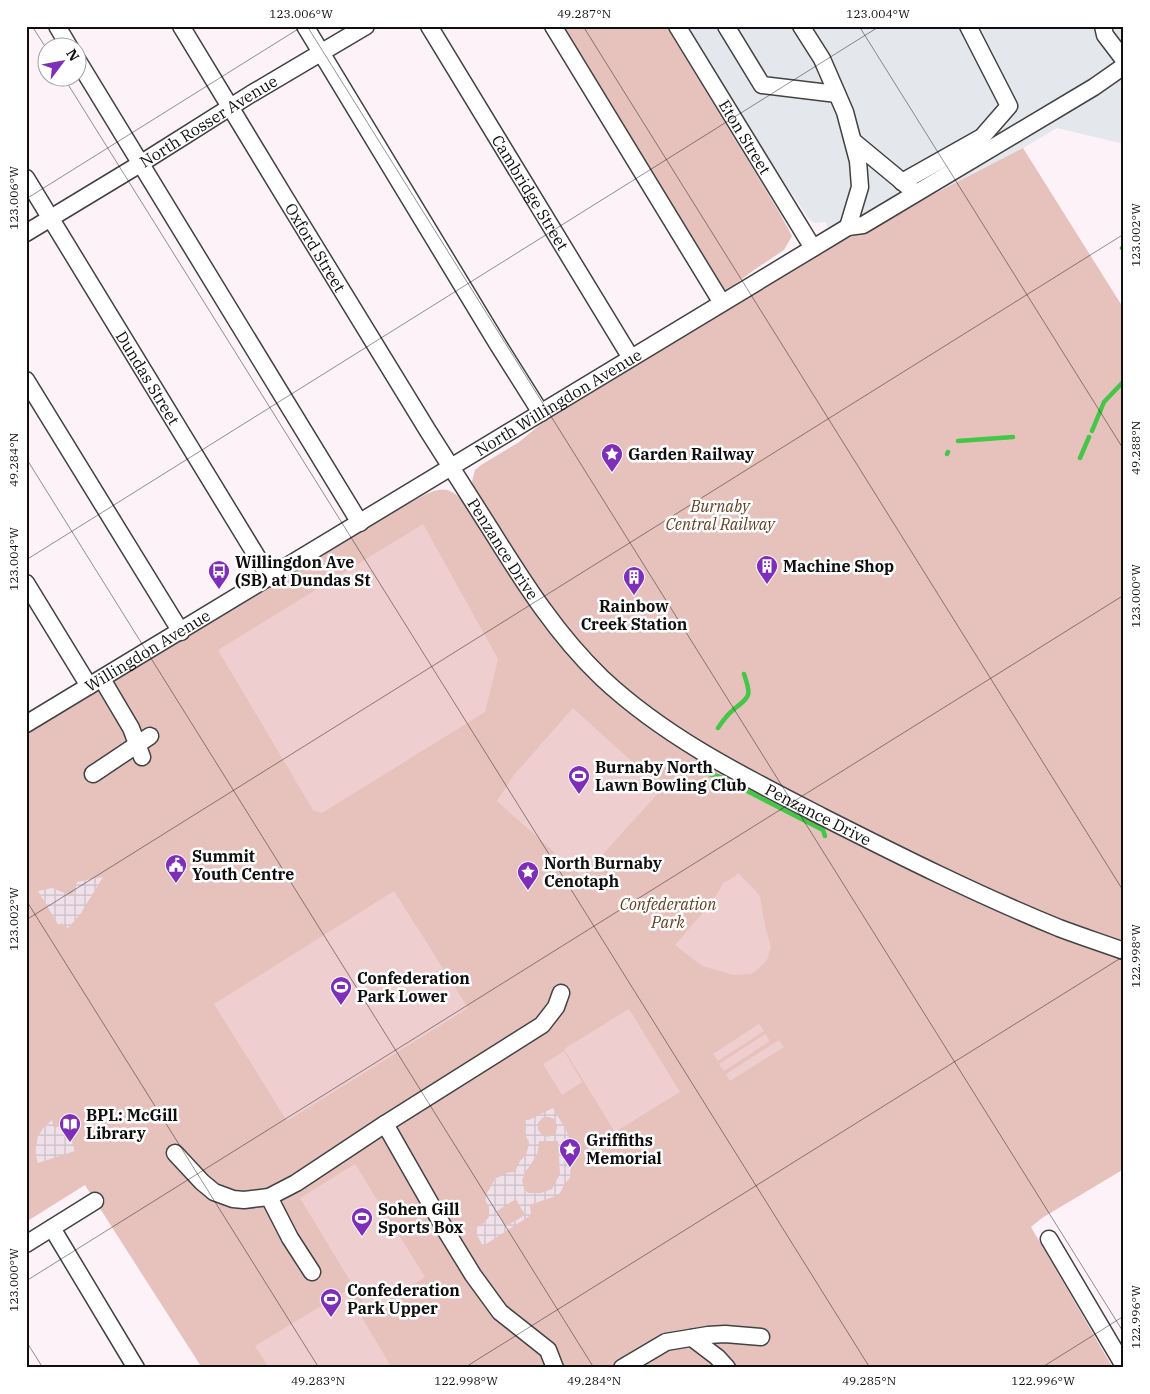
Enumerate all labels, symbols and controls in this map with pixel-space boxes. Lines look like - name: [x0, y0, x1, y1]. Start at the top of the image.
- text: 123.006°W: [269, 6, 333, 21]
- text: 49.287°N: [557, 6, 611, 21]
- text: 123.004°W: [846, 6, 910, 21]
- north arrow: [38, 38, 88, 88]
- text: N: [62, 46, 84, 65]
- street label: North Rosser Avenue: [136, 71, 281, 172]
- street label: Eton Street: [714, 96, 776, 178]
- street label: Cambridge Street: [488, 131, 573, 254]
- text: 123.006°W: [6, 166, 21, 230]
- street label: Oxford Street: [281, 199, 350, 296]
- text: 123.002°W: [1128, 203, 1143, 267]
- street label: Dundas Street: [112, 327, 184, 429]
- street label: North Willingdon Avenue: [471, 344, 645, 460]
- text: 49.288°N: [1128, 421, 1143, 475]
- text: 49.284°N: [6, 433, 21, 487]
- place icon: Garden Railway: [600, 442, 624, 473]
- place label: Garden Railway: [628, 444, 755, 464]
- street label: Penzance Drive: [463, 494, 543, 603]
- park label: Burnaby Central Railway: [666, 496, 776, 534]
- text: 123.004°W: [6, 527, 21, 591]
- place label: Willingdon Ave (SB) at Dundas St: [235, 552, 370, 590]
- building icon: Machine Shop: [755, 554, 779, 585]
- place label: Machine Shop: [783, 556, 894, 576]
- bus stop icon: Willingdon Ave (SB) at Dundas St: [207, 559, 231, 590]
- text: 123.000°W: [1128, 564, 1143, 628]
- building icon: Rainbow Creek Station: [622, 565, 646, 596]
- place label: Rainbow Creek Station: [581, 596, 688, 634]
- street label: Willingdon Avenue: [81, 605, 214, 696]
- place label: Burnaby North Lawn Bowling Club: [595, 757, 747, 795]
- sports icon: Burnaby North Lawn Bowling Club: [567, 764, 591, 795]
- street label: Penzance Drive: [762, 779, 875, 850]
- place label: Summit Youth Centre: [192, 846, 294, 884]
- public building icon: Summit Youth Centre: [164, 853, 188, 884]
- place label: North Burnaby Cenotaph: [544, 853, 663, 891]
- place icon: North Burnaby Cenotaph: [516, 860, 540, 891]
- text: 123.002°W: [6, 887, 21, 951]
- park label: Confederation Park: [620, 894, 716, 932]
- text: 122.998°W: [1128, 924, 1143, 988]
- place label: Confederation Park Lower: [357, 968, 470, 1006]
- sports icon: Confederation Park Lower: [329, 975, 353, 1006]
- place label: BPL: McGill Library: [86, 1105, 178, 1143]
- library icon: BPL: McGill Library: [58, 1112, 82, 1143]
- place label: Griffiths Memorial: [586, 1130, 662, 1168]
- place icon: Griffiths Memorial: [558, 1137, 582, 1168]
- place label: Sohen Gill Sports Box: [378, 1199, 464, 1237]
- sports icon: Sohen Gill Sports Box: [350, 1206, 374, 1237]
- text: 123.000°W: [6, 1248, 21, 1312]
- place label: Confederation Park Upper: [347, 1280, 460, 1318]
- text: 122.996°W: [1128, 1285, 1143, 1349]
- sports icon: Confederation Park Upper: [319, 1287, 343, 1318]
- text: 49.283°N: [291, 1373, 345, 1388]
- text: 122.998°W: [434, 1373, 498, 1388]
- text: 49.284°N: [567, 1373, 621, 1388]
- text: 49.285°N: [842, 1373, 896, 1388]
- text: 122.996°W: [1011, 1373, 1075, 1388]

